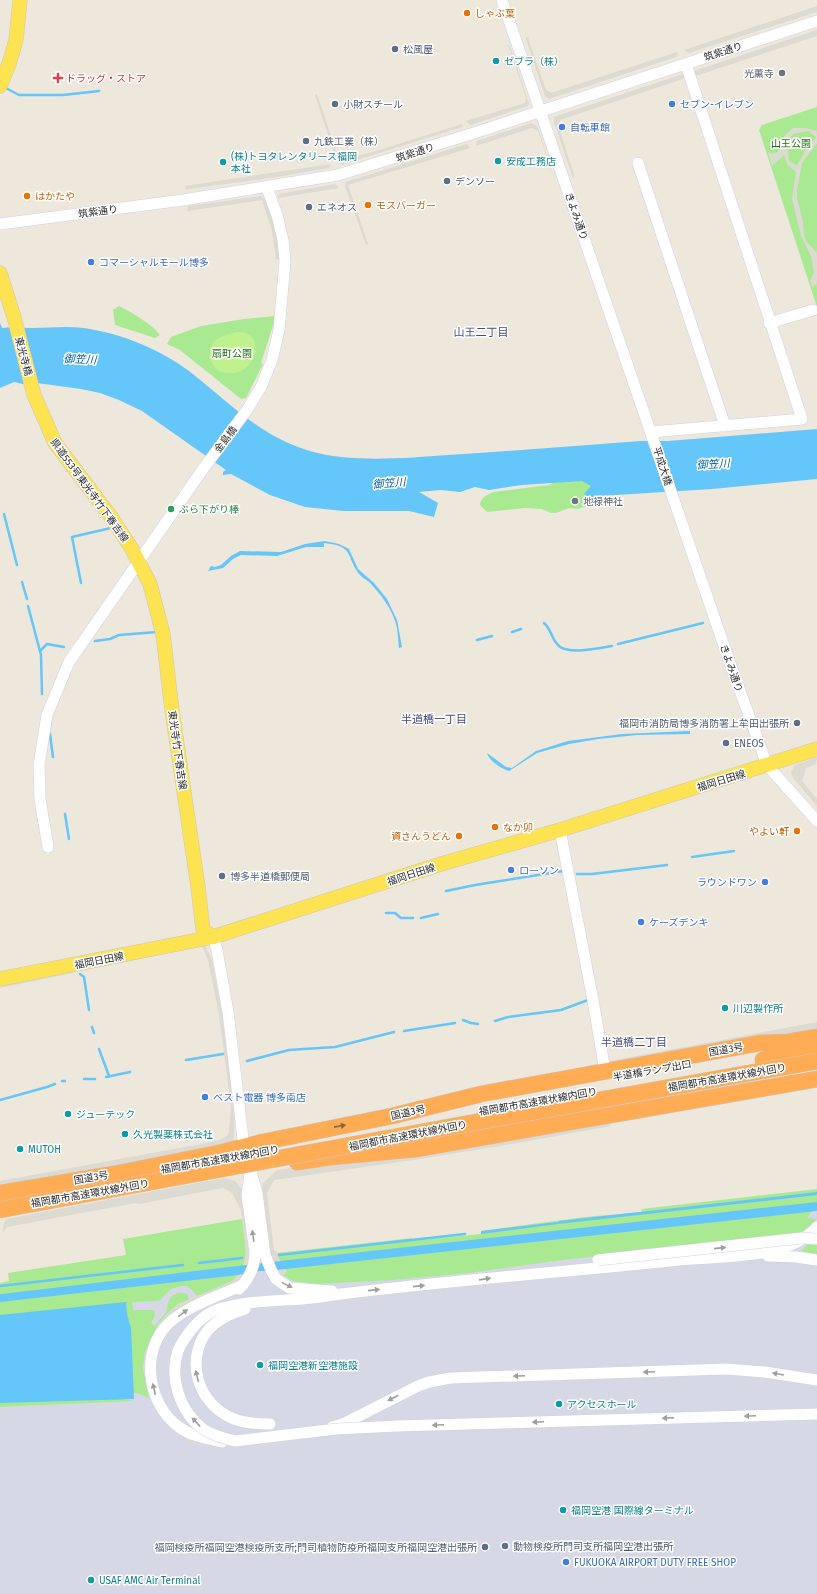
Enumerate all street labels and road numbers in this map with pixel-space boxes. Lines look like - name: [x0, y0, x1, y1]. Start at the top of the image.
- street label: 筑紫通り: [702, 40, 744, 64]
- street label: 筑紫通り: [394, 141, 436, 165]
- street label: きよみ通り: [562, 191, 590, 242]
- street label: 筑紫通り: [77, 203, 119, 221]
- street label: 東光寺橋: [12, 335, 34, 377]
- street label: 金島橋: [212, 424, 240, 455]
- street label: 県道553号東光寺竹下春吉線: [48, 437, 131, 545]
- street label: 平成大橋: [650, 445, 674, 487]
- street label: きよみ通り: [717, 643, 745, 694]
- street label: 東光寺竹下春吉線: [166, 710, 189, 791]
- street label: 福岡日田線: [696, 768, 747, 794]
- street label: 福岡日田線: [386, 862, 437, 888]
- street label: 福岡日田線: [74, 950, 125, 972]
- street label: 国道3号: [708, 1041, 744, 1059]
- street label: 半道橋ランプ出口: [612, 1058, 692, 1084]
- street label: 福岡都市高速環状線外回り: [667, 1062, 787, 1094]
- street label: 福岡都市高速環状線内回り: [478, 1086, 598, 1118]
- street label: 国道3号: [390, 1103, 427, 1123]
- street label: 福岡都市高速環状線外回り: [348, 1119, 468, 1153]
- street label: 福岡都市高速環状線内回り: [160, 1144, 280, 1176]
- street label: 国道3号: [73, 1169, 109, 1187]
- street label: 福岡都市高速環状線外回り: [30, 1178, 150, 1210]

